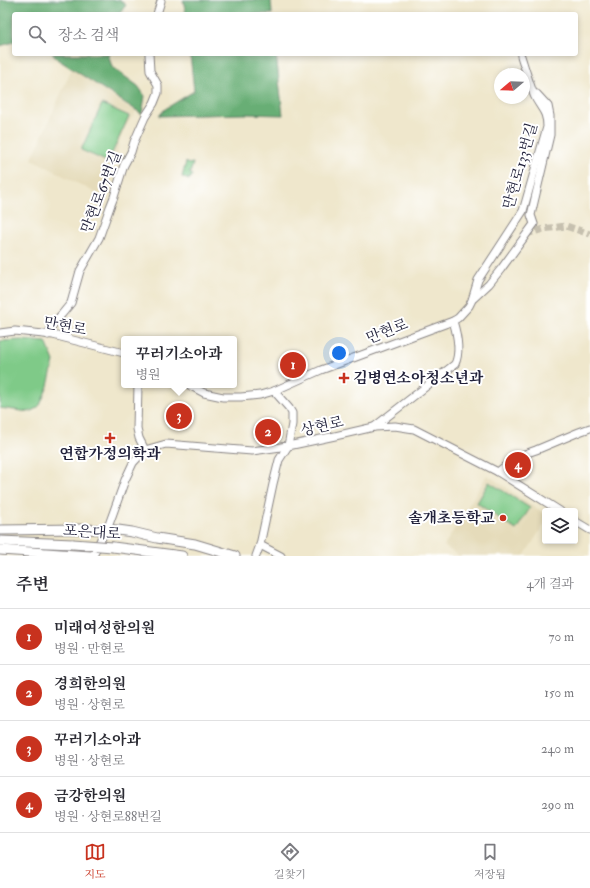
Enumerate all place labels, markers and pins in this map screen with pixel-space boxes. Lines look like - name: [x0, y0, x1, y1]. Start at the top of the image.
- pin: 1: [280, 350, 306, 380]
- place label: 김병연소아청소년과: [353, 369, 484, 388]
- marker: 김병연소아청소년과: [338, 372, 350, 384]
- pin: 3: [166, 401, 192, 431]
- pin: 2: [255, 417, 281, 447]
- marker: 연합가정의학과: [104, 432, 116, 444]
- place label: 연합가정의학과: [59, 445, 161, 464]
- pin: 4: [505, 450, 531, 480]
- place label: 솔개초등학교: [408, 509, 495, 528]
- marker: 솔개초등학교: [498, 513, 508, 523]

